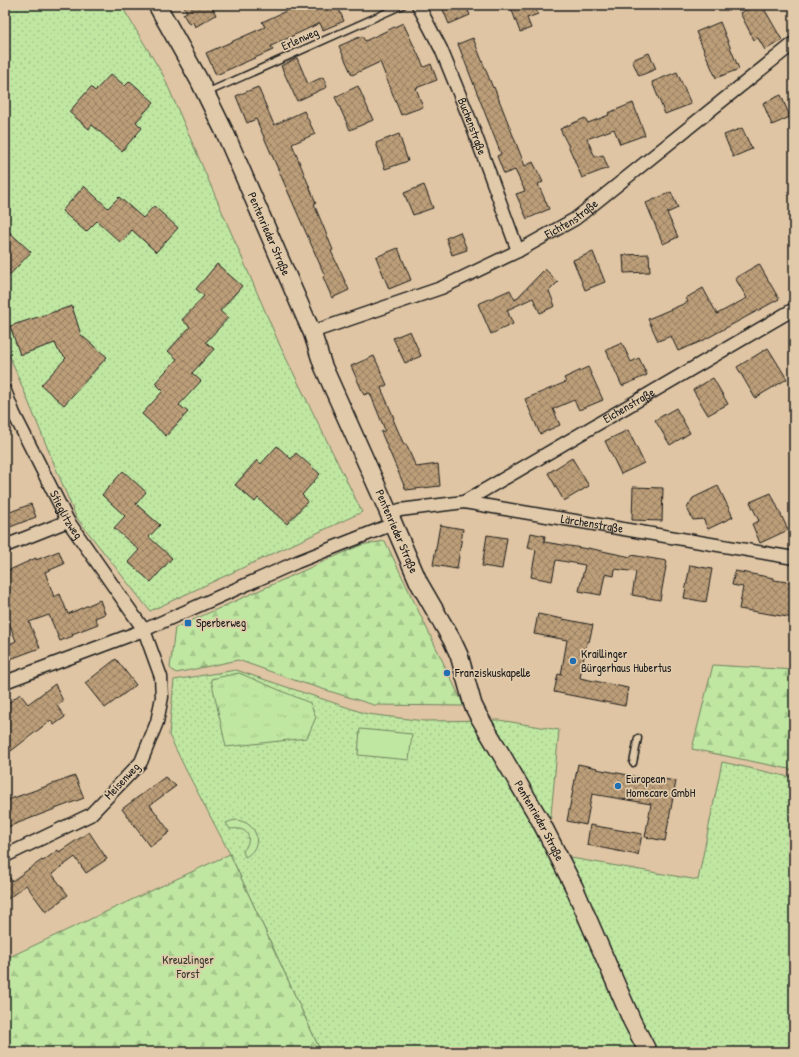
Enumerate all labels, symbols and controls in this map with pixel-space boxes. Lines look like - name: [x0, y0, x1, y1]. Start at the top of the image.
- street label: Erlenweg: [279, 23, 321, 54]
- street label: Buchenstraße: [454, 95, 491, 157]
- street label: Pentenrieder Straße: [244, 189, 295, 278]
- street label: Fichtenstraße: [541, 195, 601, 243]
- street label: Eichenstraße: [600, 383, 658, 427]
- street label: Stieglitzweg: [46, 487, 87, 542]
- street label: Pentenrieder Straße: [371, 487, 423, 576]
- street label: Lärchenstraße: [560, 510, 625, 537]
- place label: Sperberweg: [196, 614, 246, 631]
- marker: Sperberweg: [183, 618, 193, 628]
- place label: Kraillinger Bürgerhaus Hubertus: [581, 645, 672, 676]
- marker: Kraillinger Bürgerhaus Hubertus: [568, 656, 578, 666]
- place label: Franziskuskapelle: [454, 664, 531, 681]
- marker: Franziskuskapelle: [442, 668, 452, 678]
- street label: Meisenweg: [100, 758, 143, 803]
- place label: European Homecare GmbH: [626, 770, 696, 801]
- street label: Pentenrieder Straße: [511, 777, 569, 864]
- marker: European Homecare GmbH: [613, 781, 623, 791]
- park label: Kreuzlinger Forst: [162, 951, 214, 982]

